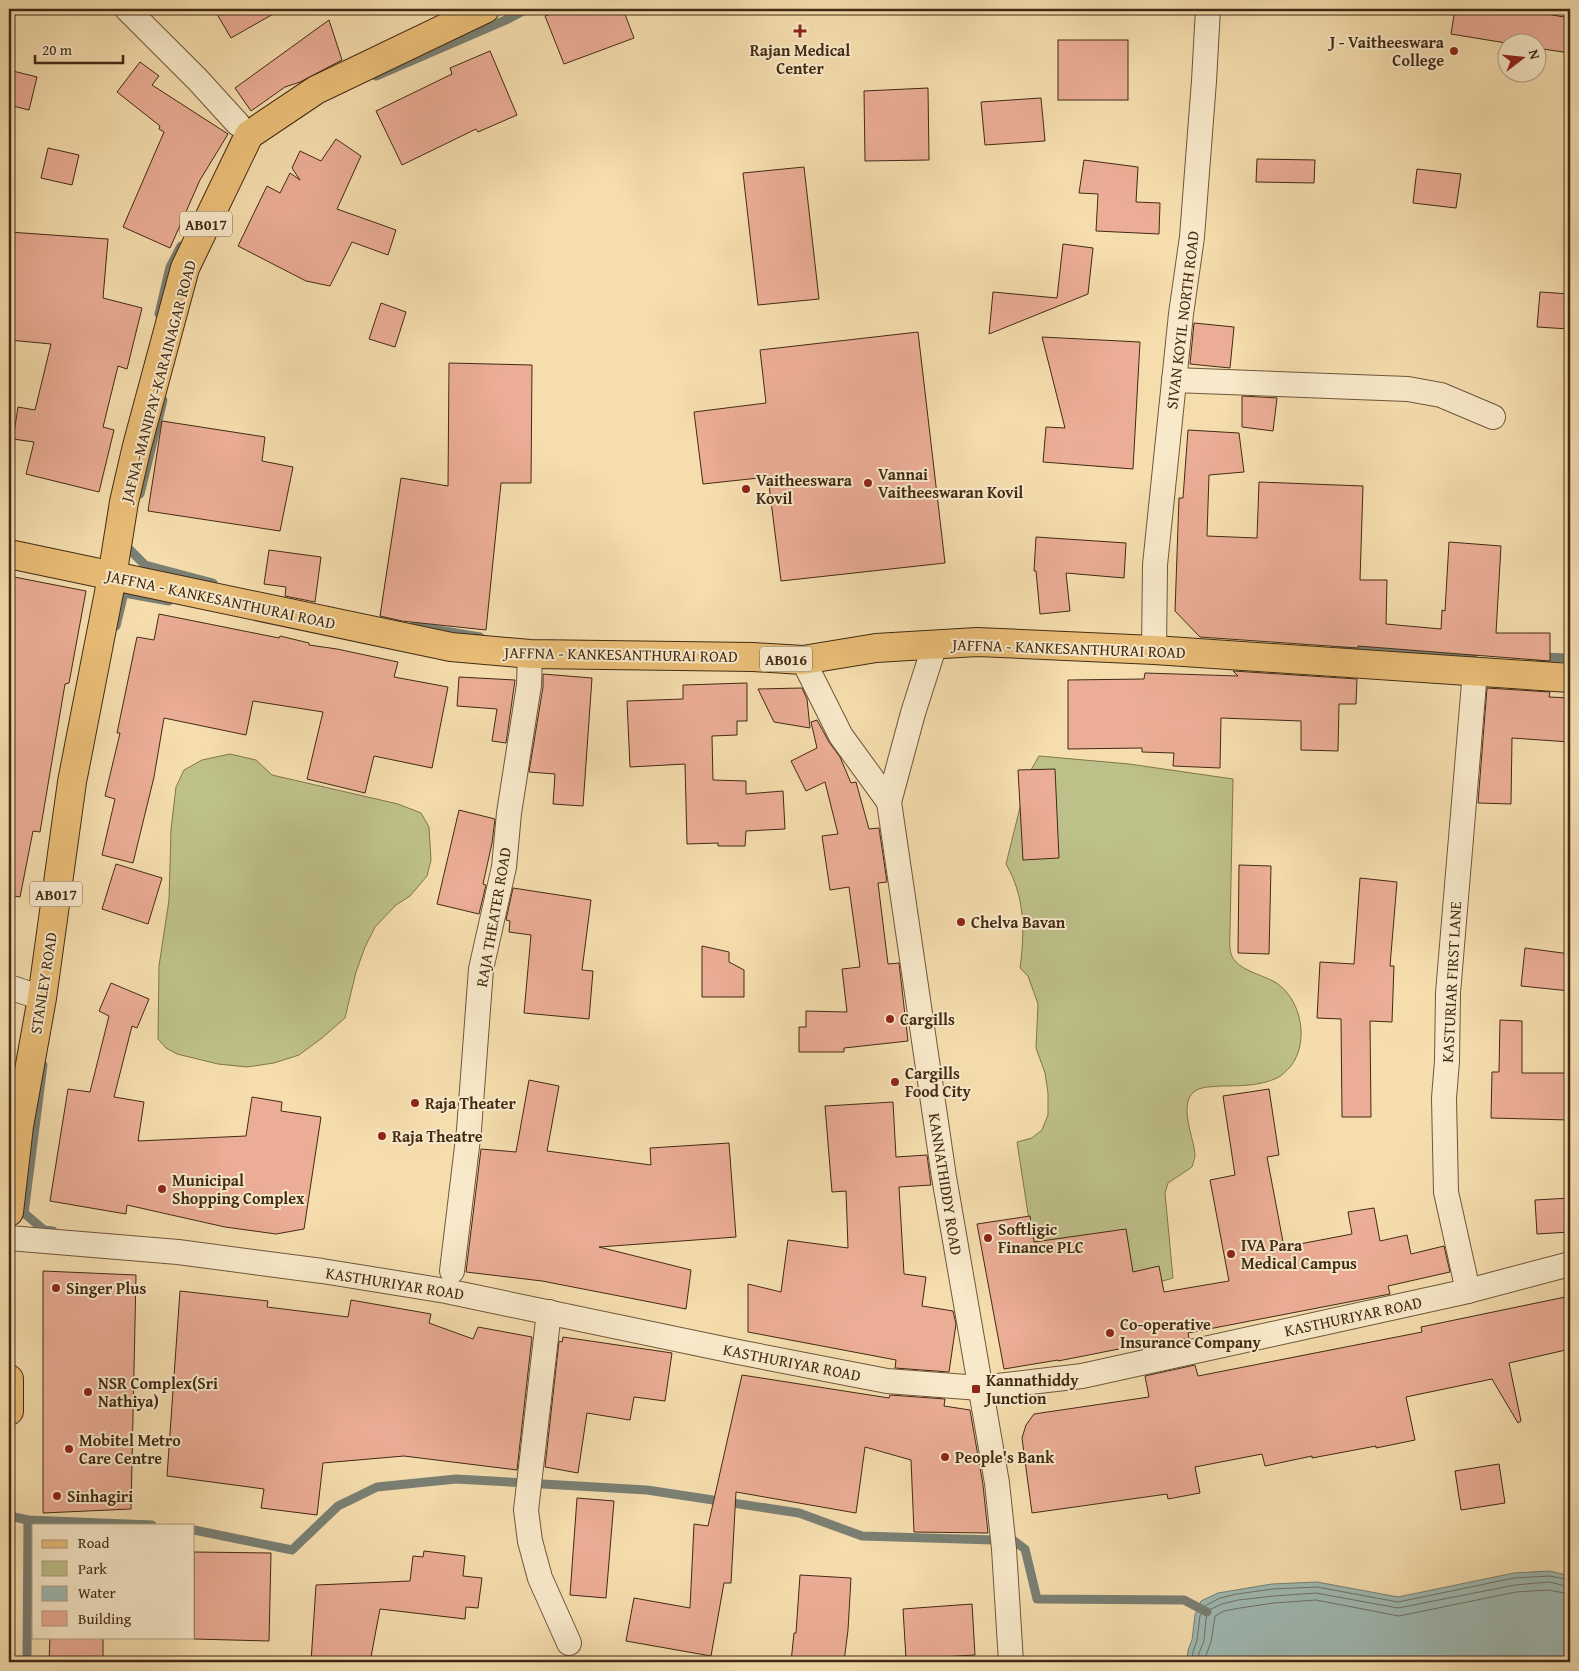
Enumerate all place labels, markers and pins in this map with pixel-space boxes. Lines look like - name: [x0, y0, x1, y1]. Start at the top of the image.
- marker: Rajan Medical Center: [793, 24, 807, 38]
- place label: J - Vaitheeswara College: [1327, 30, 1445, 72]
- place label: Rajan Medical Center: [750, 38, 850, 80]
- marker: J - Vaitheeswara College: [1448, 45, 1460, 57]
- place label: Vannai Vaitheeswaran Kovil: [878, 462, 1023, 504]
- place label: Vaitheeswara Kovil: [756, 468, 853, 510]
- marker: Vannai Vaitheeswaran Kovil: [862, 477, 874, 489]
- marker: Vaitheeswara Kovil: [740, 483, 752, 495]
- place label: Chelva Bavan: [971, 910, 1066, 934]
- marker: Chelva Bavan: [955, 916, 967, 928]
- place label: Cargills: [900, 1007, 955, 1031]
- marker: Cargills: [884, 1013, 896, 1025]
- place label: Cargills Food City: [905, 1061, 971, 1103]
- marker: Cargills Food City: [889, 1076, 901, 1088]
- place label: Raja Theater: [425, 1091, 516, 1115]
- marker: Raja Theater: [409, 1097, 421, 1109]
- place label: Raja Theatre: [392, 1124, 483, 1148]
- marker: Raja Theatre: [376, 1130, 388, 1142]
- place label: Municipal Shopping Complex: [172, 1168, 305, 1210]
- marker: Municipal Shopping Complex: [156, 1183, 168, 1195]
- place label: Softligic Finance PLC: [998, 1217, 1084, 1259]
- marker: Softligic Finance PLC: [982, 1232, 994, 1244]
- place label: IVA Para Medical Campus: [1241, 1233, 1357, 1275]
- marker: IVA Para Medical Campus: [1225, 1248, 1237, 1260]
- place label: Singer Plus: [66, 1276, 146, 1300]
- marker: Singer Plus: [50, 1282, 62, 1294]
- place label: Co-operative Insurance Company: [1120, 1312, 1262, 1354]
- marker: Co-operative Insurance Company: [1104, 1327, 1116, 1339]
- place label: Kannathiddy Junction: [983, 1368, 1079, 1410]
- place label: NSR Complex(Sri Nathiya): [98, 1371, 218, 1413]
- marker: Kannathiddy Junction: [970, 1383, 982, 1395]
- marker: NSR Complex(Sri Nathiya): [82, 1386, 94, 1398]
- place label: Mobitel Metro Care Centre: [79, 1428, 181, 1470]
- marker: Mobitel Metro Care Centre: [63, 1443, 75, 1455]
- place label: People's Bank: [955, 1445, 1055, 1469]
- marker: People's Bank: [939, 1451, 951, 1463]
- place label: Sinhagiri: [67, 1484, 133, 1508]
- marker: Sinhagiri: [51, 1490, 63, 1502]

